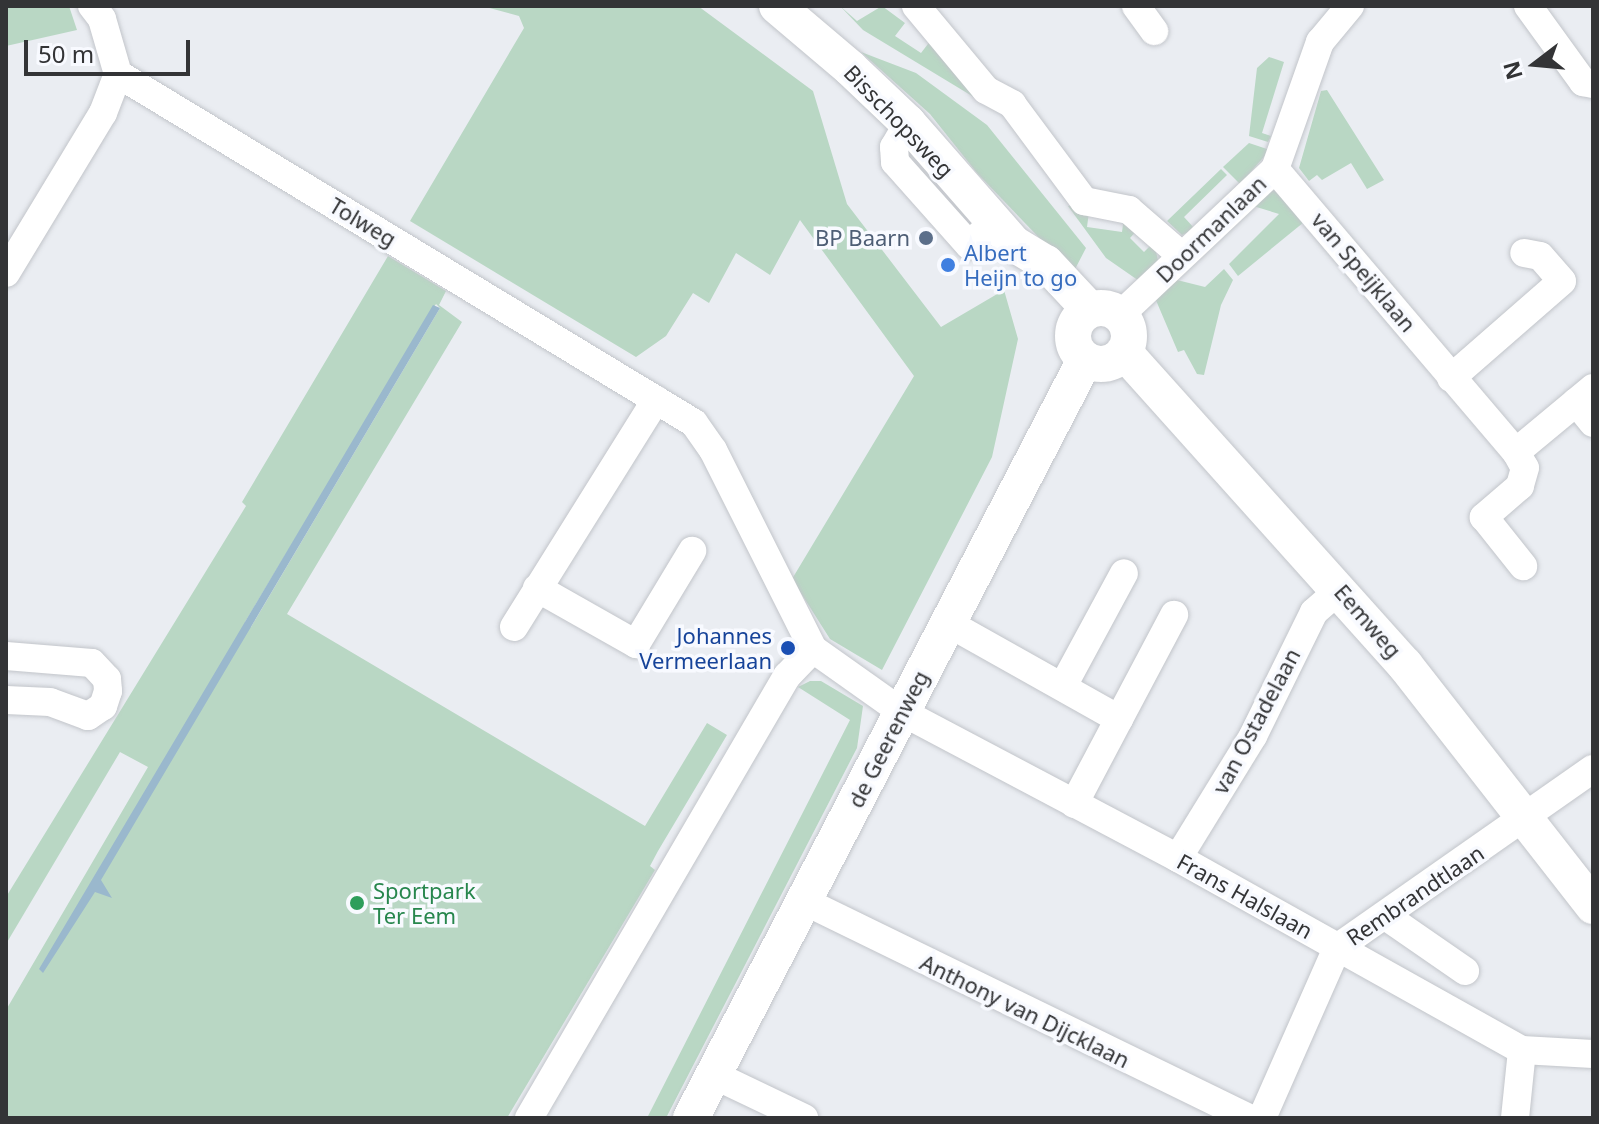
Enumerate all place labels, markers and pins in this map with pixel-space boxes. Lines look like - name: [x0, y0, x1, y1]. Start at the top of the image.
- place label: BP Baarn: [815, 225, 910, 251]
- marker: BP Baarn: [917, 229, 935, 247]
- place label: Albert Heijn to go: [964, 239, 1077, 290]
- marker: Albert Heijn to go: [939, 256, 957, 274]
- place label: Johannes Vermeerlaan: [639, 622, 772, 674]
- marker: Johannes Vermeerlaan: [779, 639, 797, 657]
- place label: Sportpark Ter Eem: [373, 877, 476, 928]
- marker: Sportpark Ter Eem: [348, 894, 366, 912]

